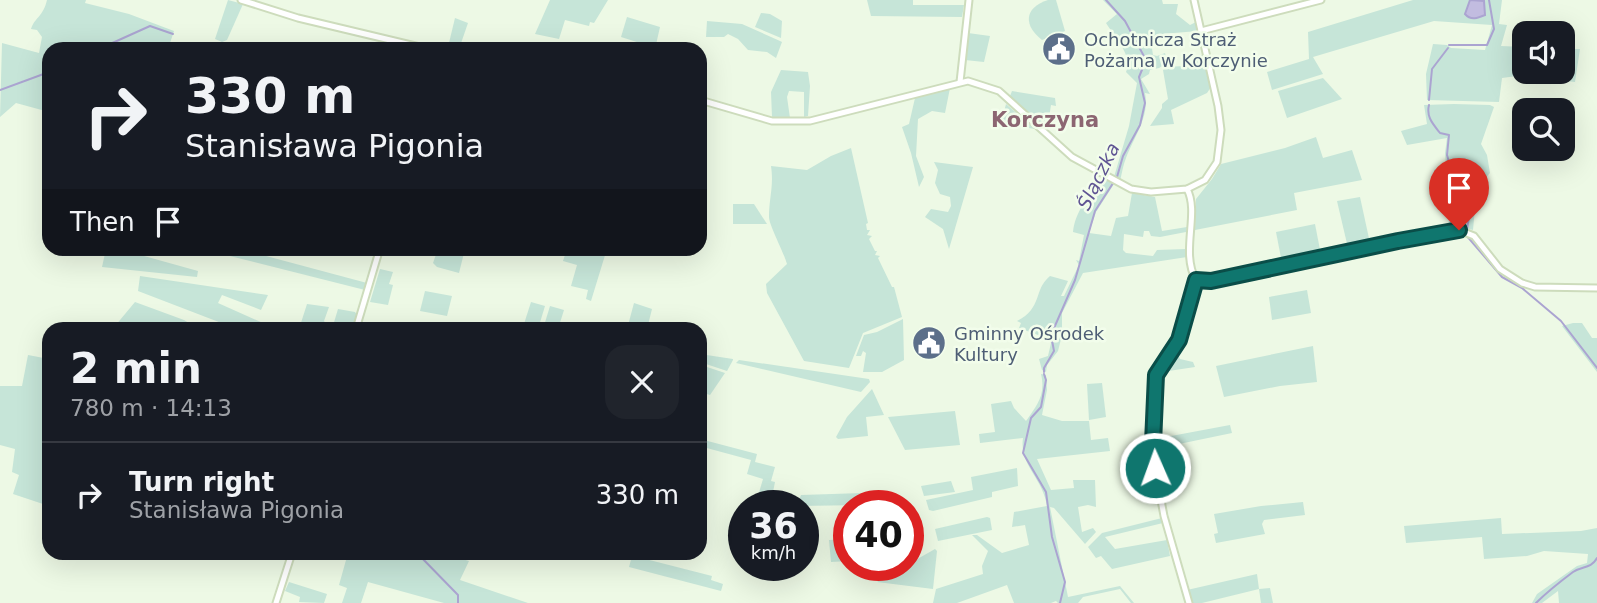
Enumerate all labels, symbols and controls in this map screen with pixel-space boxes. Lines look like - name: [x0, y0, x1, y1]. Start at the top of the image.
- map controls: [1512, 21, 1575, 161]
- button: sound: [1512, 21, 1575, 84]
- place label: Ochotnicza Straż Pożarna w Korczynie: [1084, 29, 1268, 71]
- public building icon: Ochotnicza Straż Pożarna w Korczynie: [1040, 30, 1078, 68]
- text: 330 m: [185, 68, 355, 125]
- icon: right: [70, 70, 161, 161]
- button: search: [1512, 98, 1575, 161]
- district label: Korczyna: [991, 108, 1099, 132]
- text: Stanisława Pigonia: [185, 127, 484, 165]
- water label: Ślączka: [1071, 138, 1124, 213]
- pin: [1429, 158, 1489, 230]
- icon: arrive: [1440, 169, 1478, 207]
- icon: arrive: [149, 203, 187, 241]
- text: Then: [70, 207, 135, 237]
- place label: Gminny Ośrodek Kultury: [954, 323, 1105, 365]
- public building icon: Gminny Ośrodek Kultury: [910, 324, 948, 362]
- text: 2 min: [70, 344, 202, 393]
- button: close: [605, 345, 679, 419]
- text: 780 m · 14:13: [70, 395, 232, 421]
- position arrow: [1118, 431, 1192, 505]
- text: Turn right: [129, 467, 274, 497]
- icon: right: [70, 476, 108, 514]
- text: 330 m: [596, 480, 679, 510]
- speed limit sign: 40: [833, 490, 924, 581]
- text: Stanisława Pigonia: [129, 497, 344, 523]
- text: 36: [749, 506, 798, 546]
- text: km/h: [751, 542, 796, 563]

